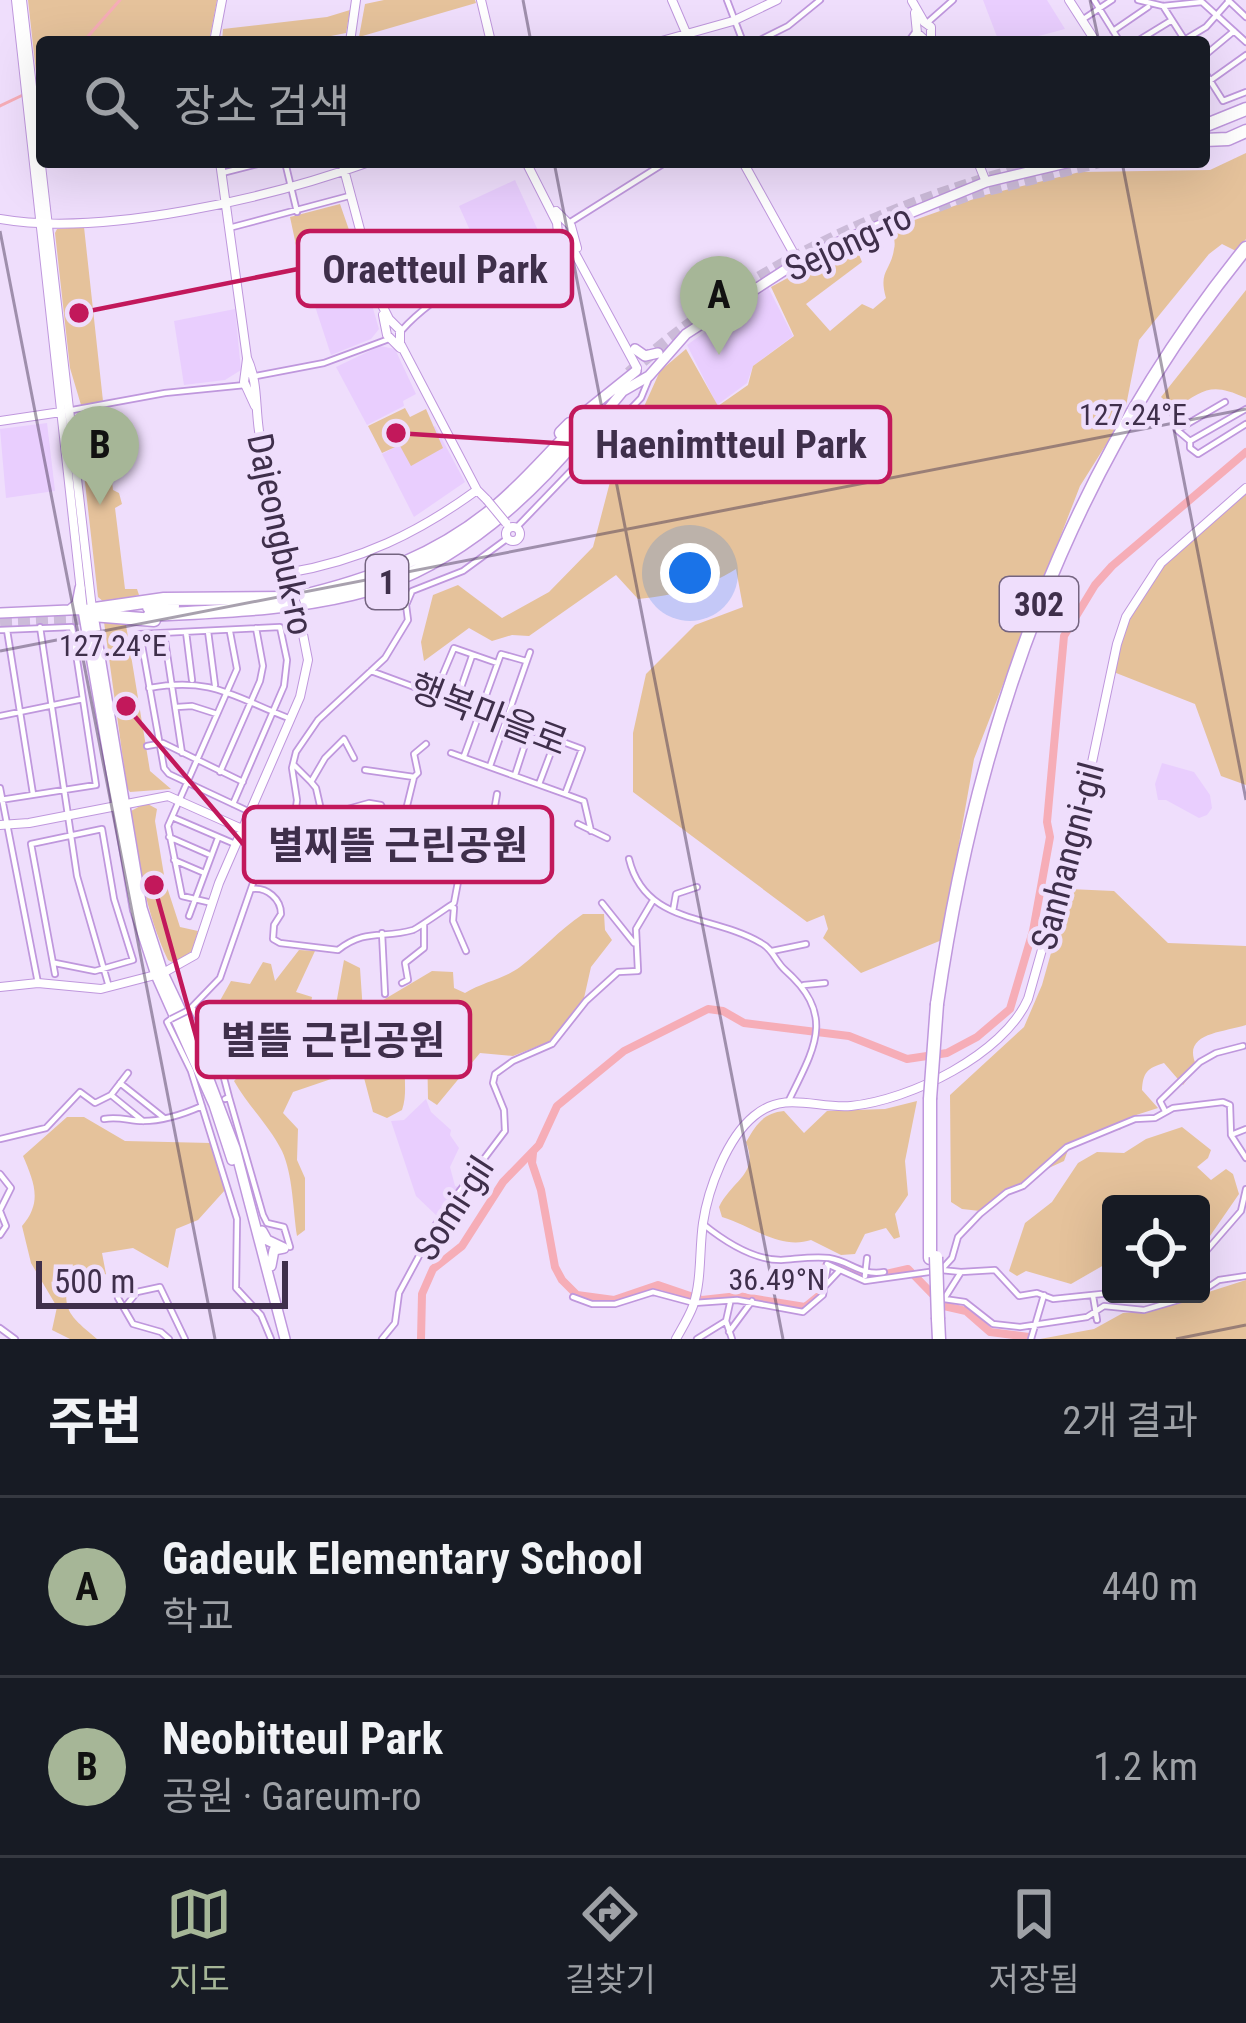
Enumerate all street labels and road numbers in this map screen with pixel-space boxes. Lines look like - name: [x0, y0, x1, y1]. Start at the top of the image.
- street label: Sejong-ro: [779, 195, 918, 290]
- street label: Dajeongbuk-ro: [238, 430, 322, 639]
- road number: 1: [366, 555, 408, 609]
- road number: 302: [1000, 577, 1078, 631]
- street label: 행복마을로: [404, 666, 573, 764]
- street label: Sanhangni-gil: [1023, 758, 1113, 954]
- street label: Somi-gil: [405, 1149, 503, 1268]

